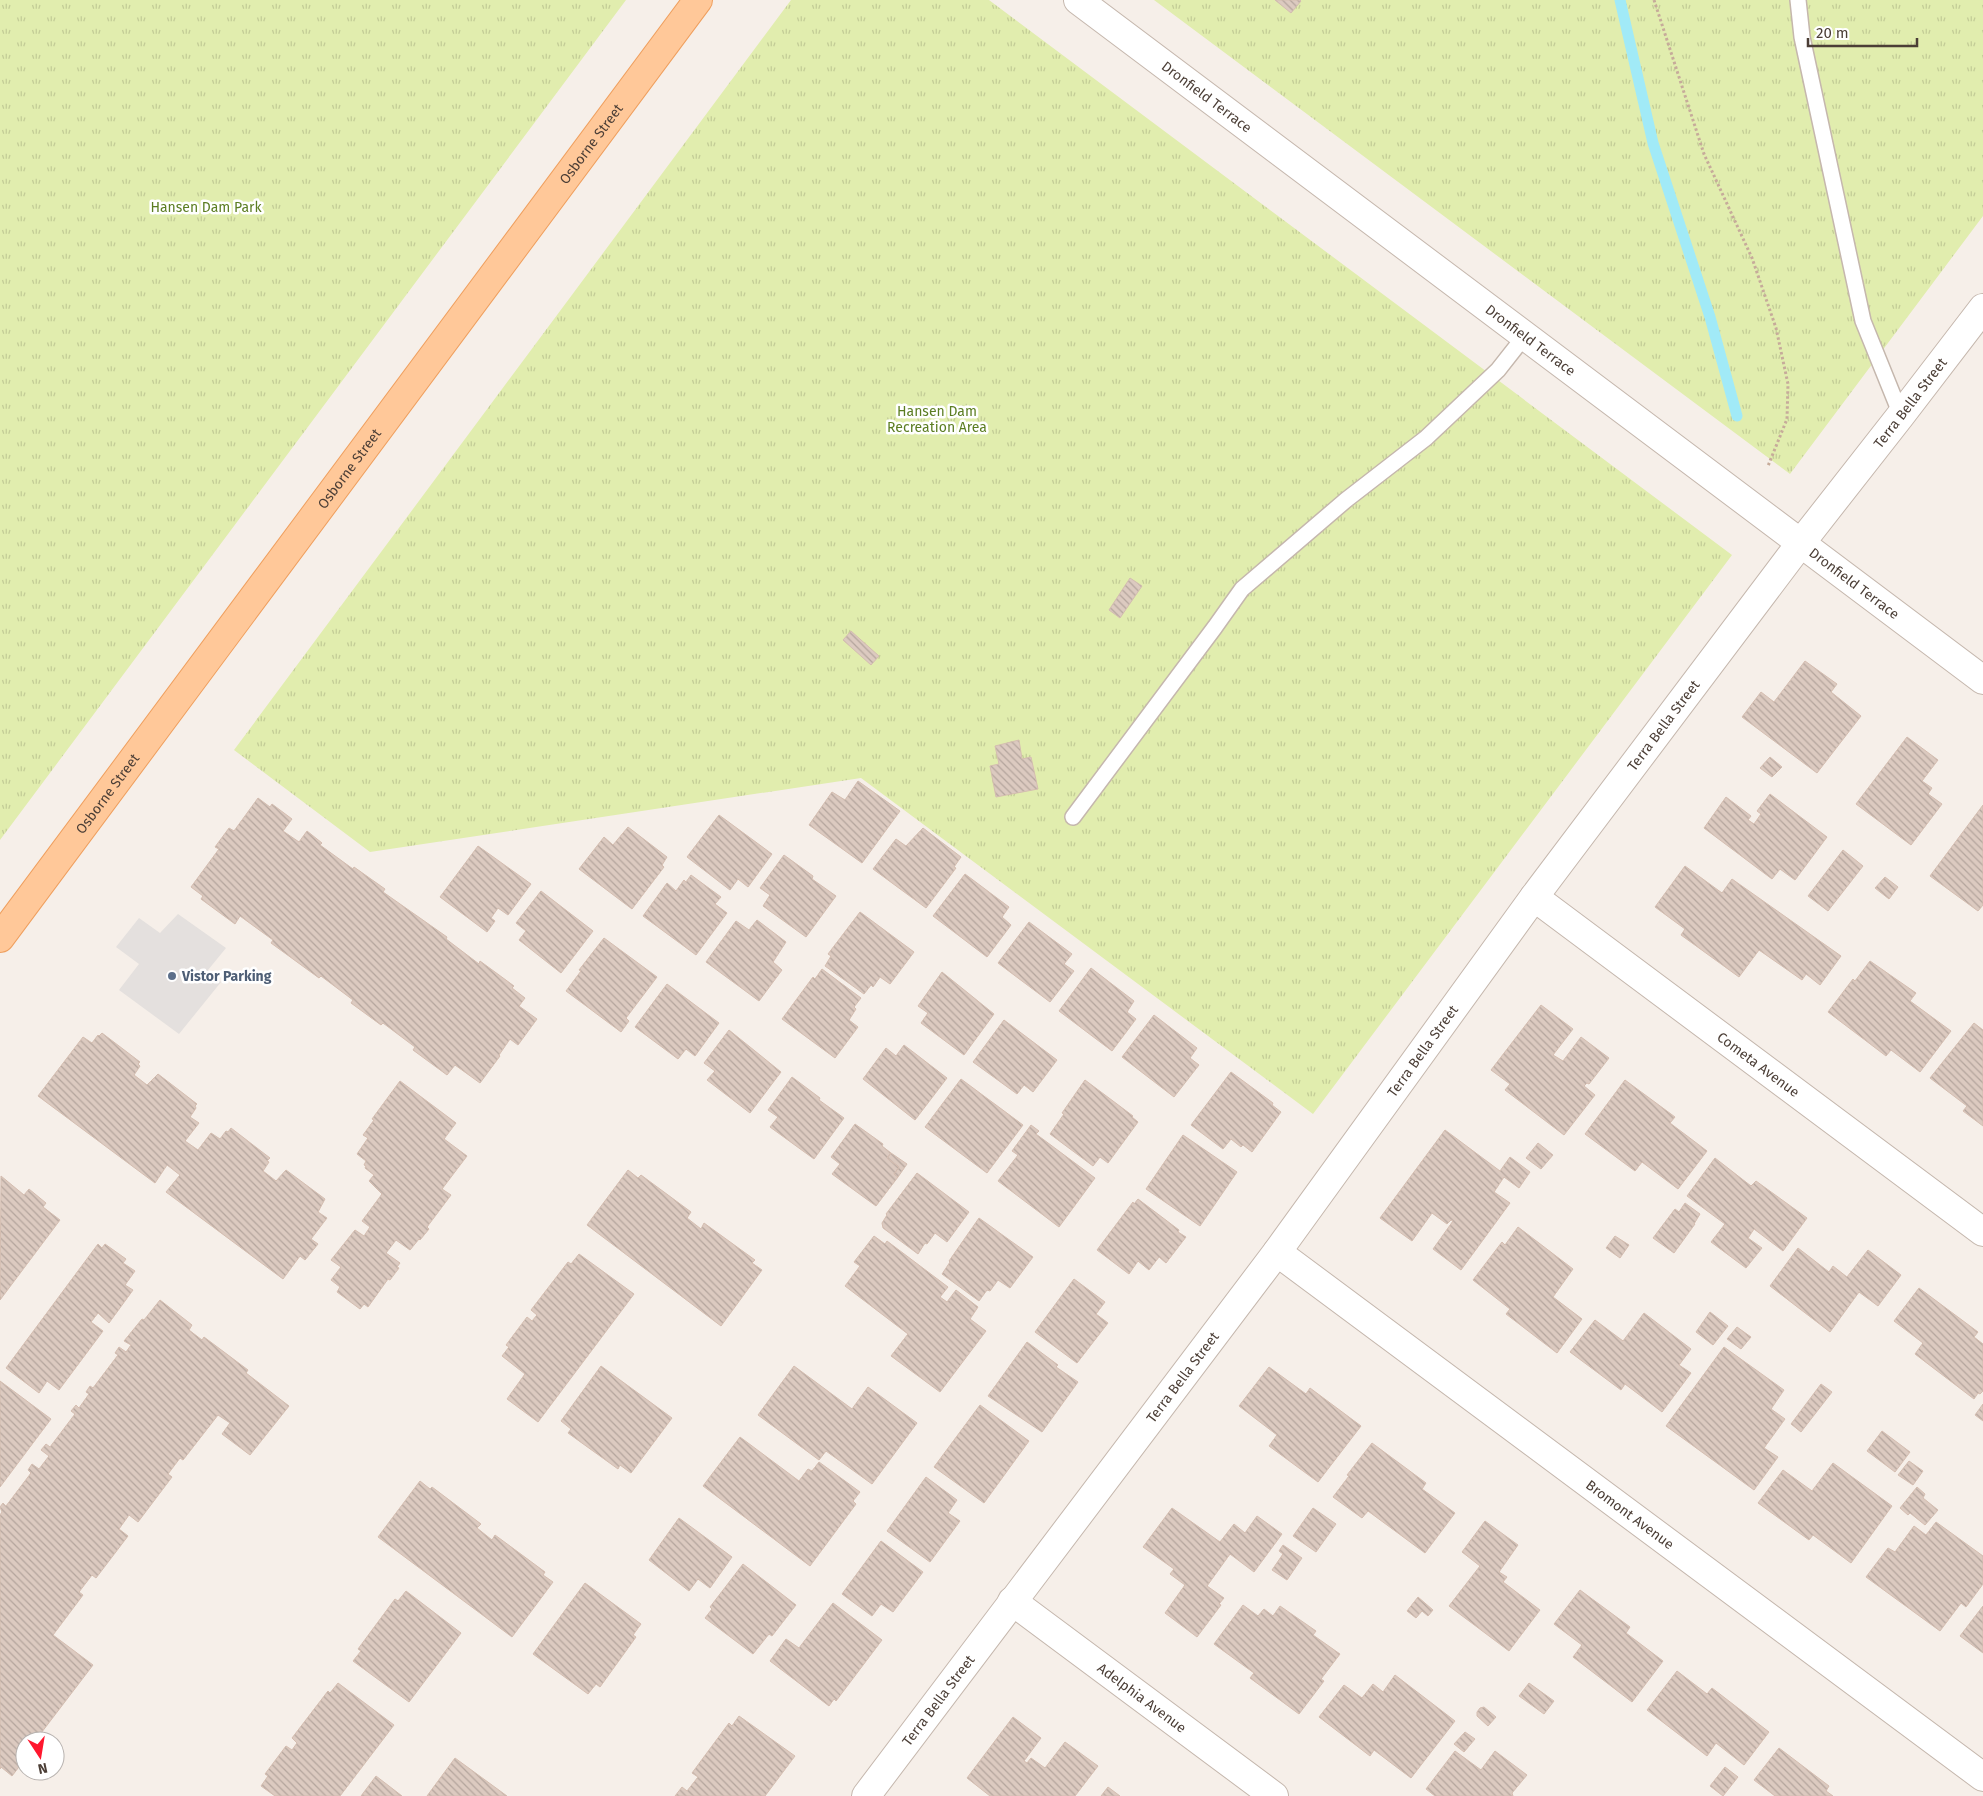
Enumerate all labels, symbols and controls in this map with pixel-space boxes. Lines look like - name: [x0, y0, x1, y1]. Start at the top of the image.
- scale bar: [1808, 15, 1917, 47]
- text: 20 m: [1816, 24, 1849, 42]
- street label: Dronfield Terrace: [1158, 58, 1255, 136]
- street label: Osborne Street: [556, 100, 627, 188]
- park label: Hansen Dam Park: [150, 199, 262, 216]
- street label: Dronfield Terrace: [1482, 301, 1579, 380]
- street label: Terra Bella Street: [1870, 354, 1951, 452]
- park label: Hansen Dam Recreation Area: [887, 403, 987, 436]
- street label: Osborne Street: [314, 425, 386, 512]
- street label: Dronfield Terrace: [1806, 544, 1902, 623]
- street label: Terra Bella Street: [1624, 676, 1704, 774]
- street label: Osborne Street: [72, 750, 144, 837]
- place label: Vistor Parking: [181, 968, 272, 985]
- marker: Vistor Parking: [166, 970, 178, 982]
- street label: Terra Bella Street: [1384, 1001, 1462, 1101]
- street label: Cometa Avenue: [1714, 1029, 1803, 1101]
- street label: Terra Bella Street: [1143, 1328, 1223, 1426]
- street label: Bromont Avenue: [1582, 1477, 1677, 1553]
- street label: Terra Bella Street: [899, 1651, 979, 1749]
- street label: Adelphia Avenue: [1094, 1660, 1189, 1737]
- north arrow: [15, 1731, 65, 1781]
- text: N: [36, 1759, 49, 1778]

